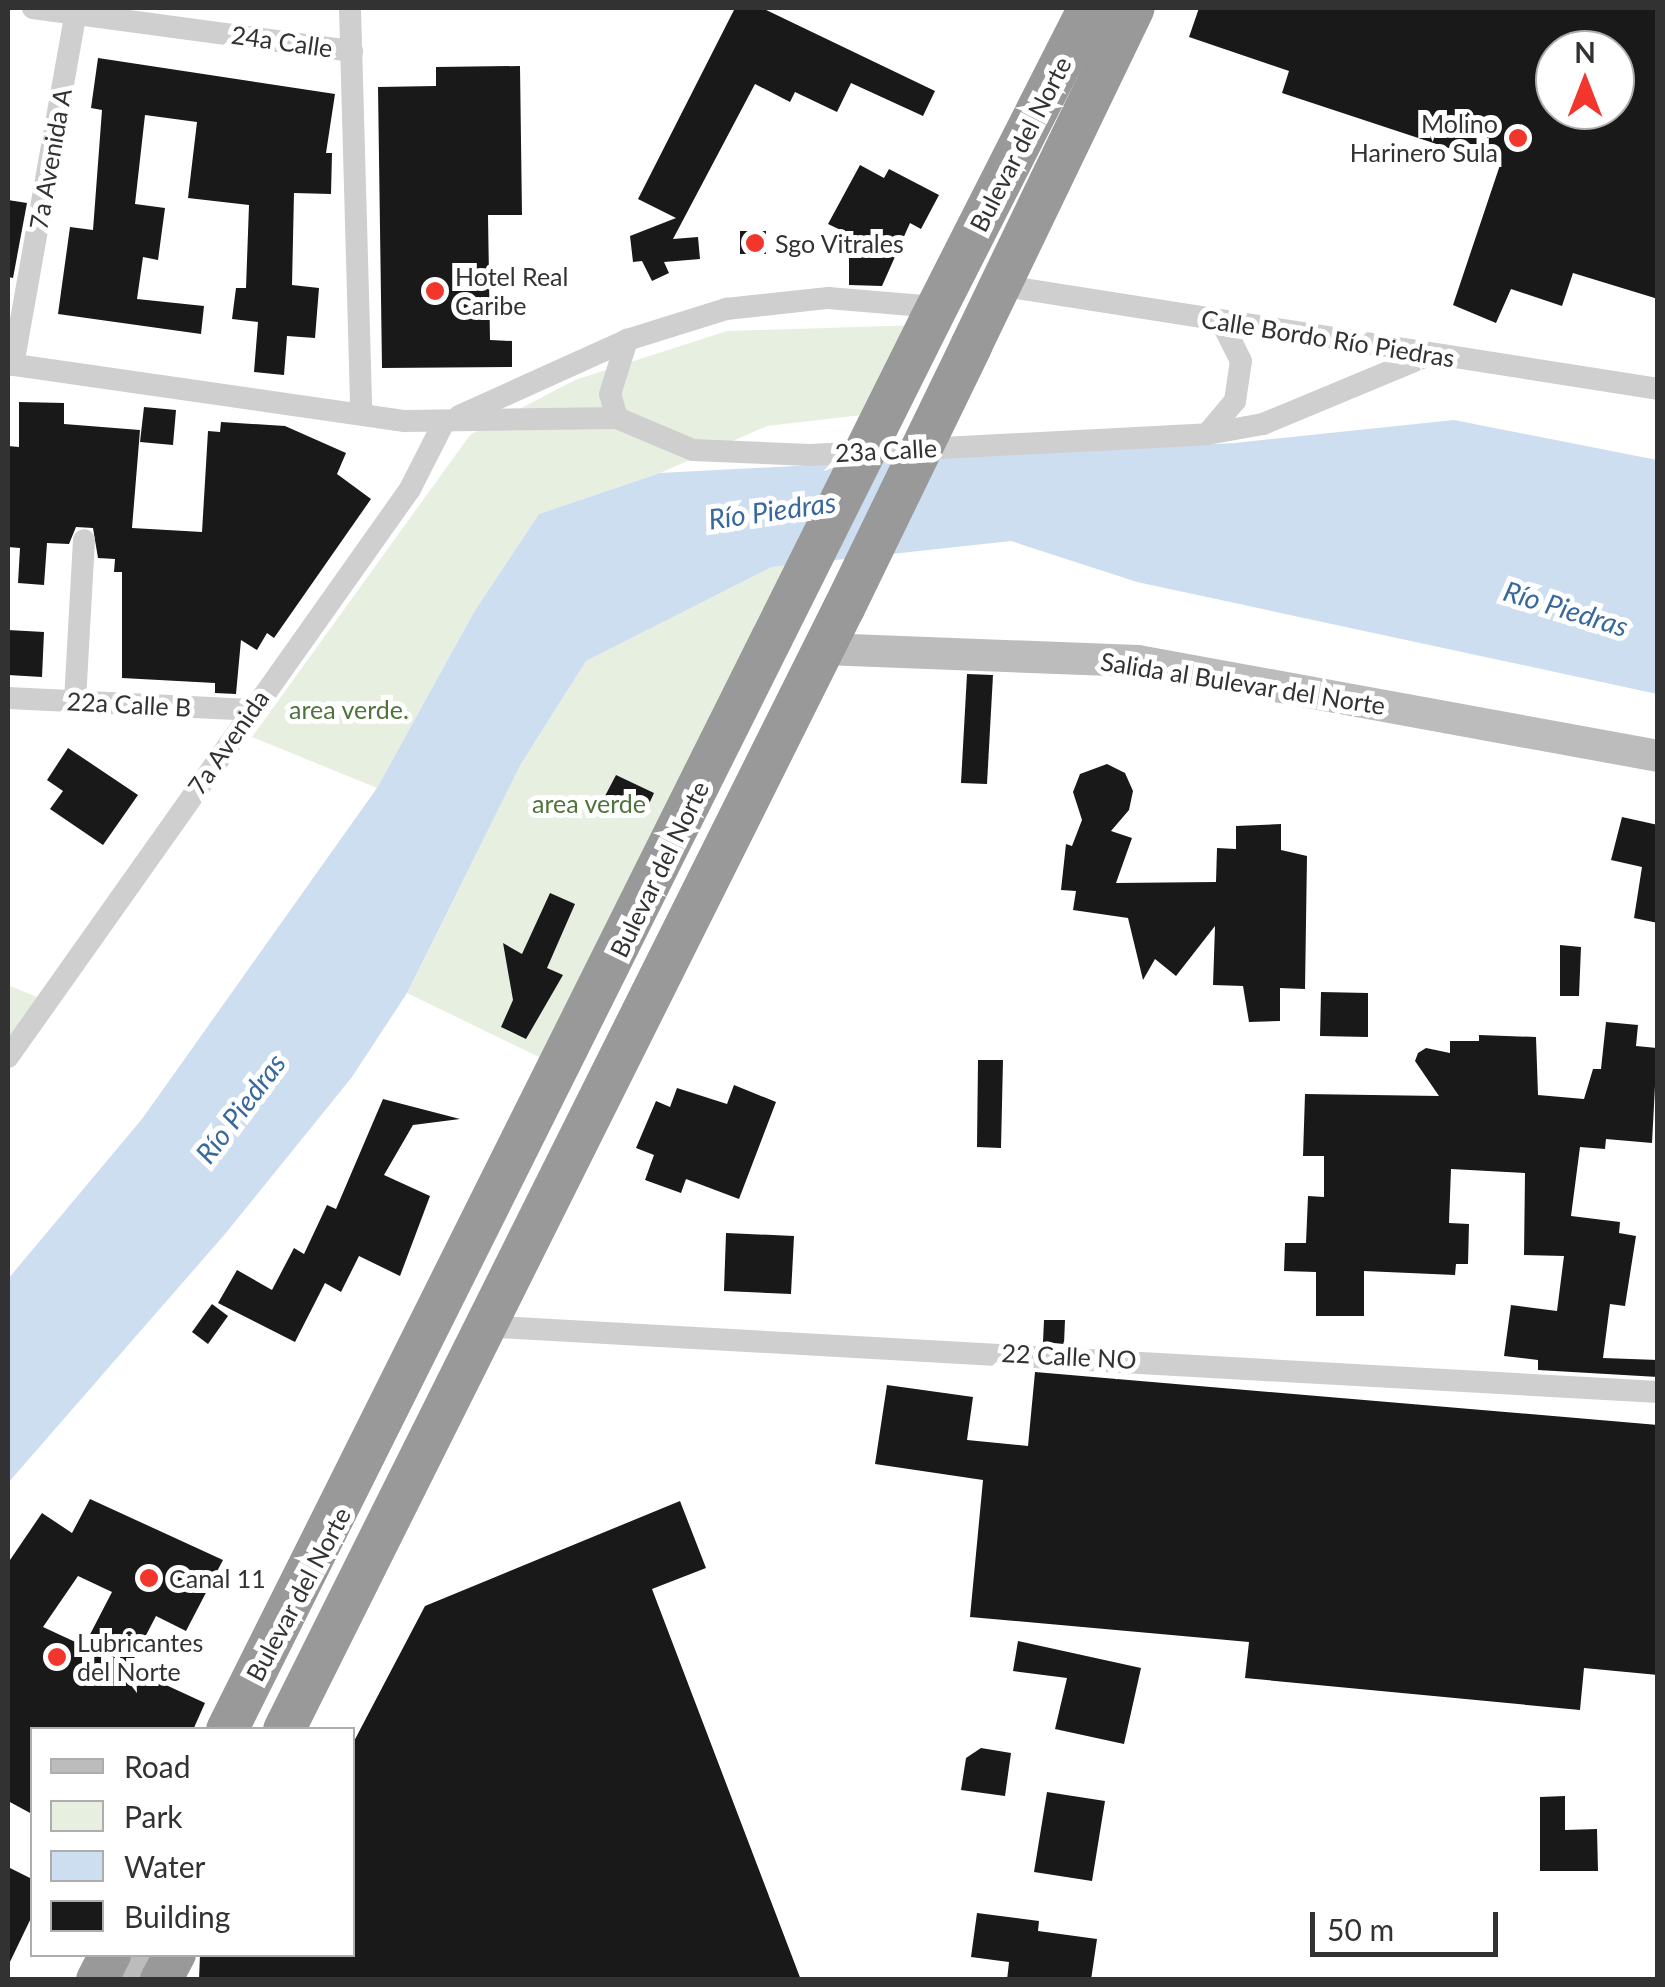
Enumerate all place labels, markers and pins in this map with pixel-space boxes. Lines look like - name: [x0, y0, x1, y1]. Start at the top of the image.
- place label: Molino Harinero Sula: [1350, 109, 1498, 168]
- marker: Molino Harinero Sula: [1507, 127, 1529, 149]
- place label: Sgo Vitrales: [775, 228, 905, 258]
- marker: Sgo Vitrales: [744, 232, 766, 254]
- place label: Hotel Real Caribe: [455, 262, 568, 321]
- marker: Hotel Real Caribe: [424, 280, 446, 302]
- place label: Canal 11: [169, 1563, 266, 1593]
- marker: Canal 11: [138, 1567, 160, 1589]
- place label: Lubricantes del Norte: [77, 1628, 203, 1687]
- marker: Lubricantes del Norte: [46, 1646, 68, 1668]

